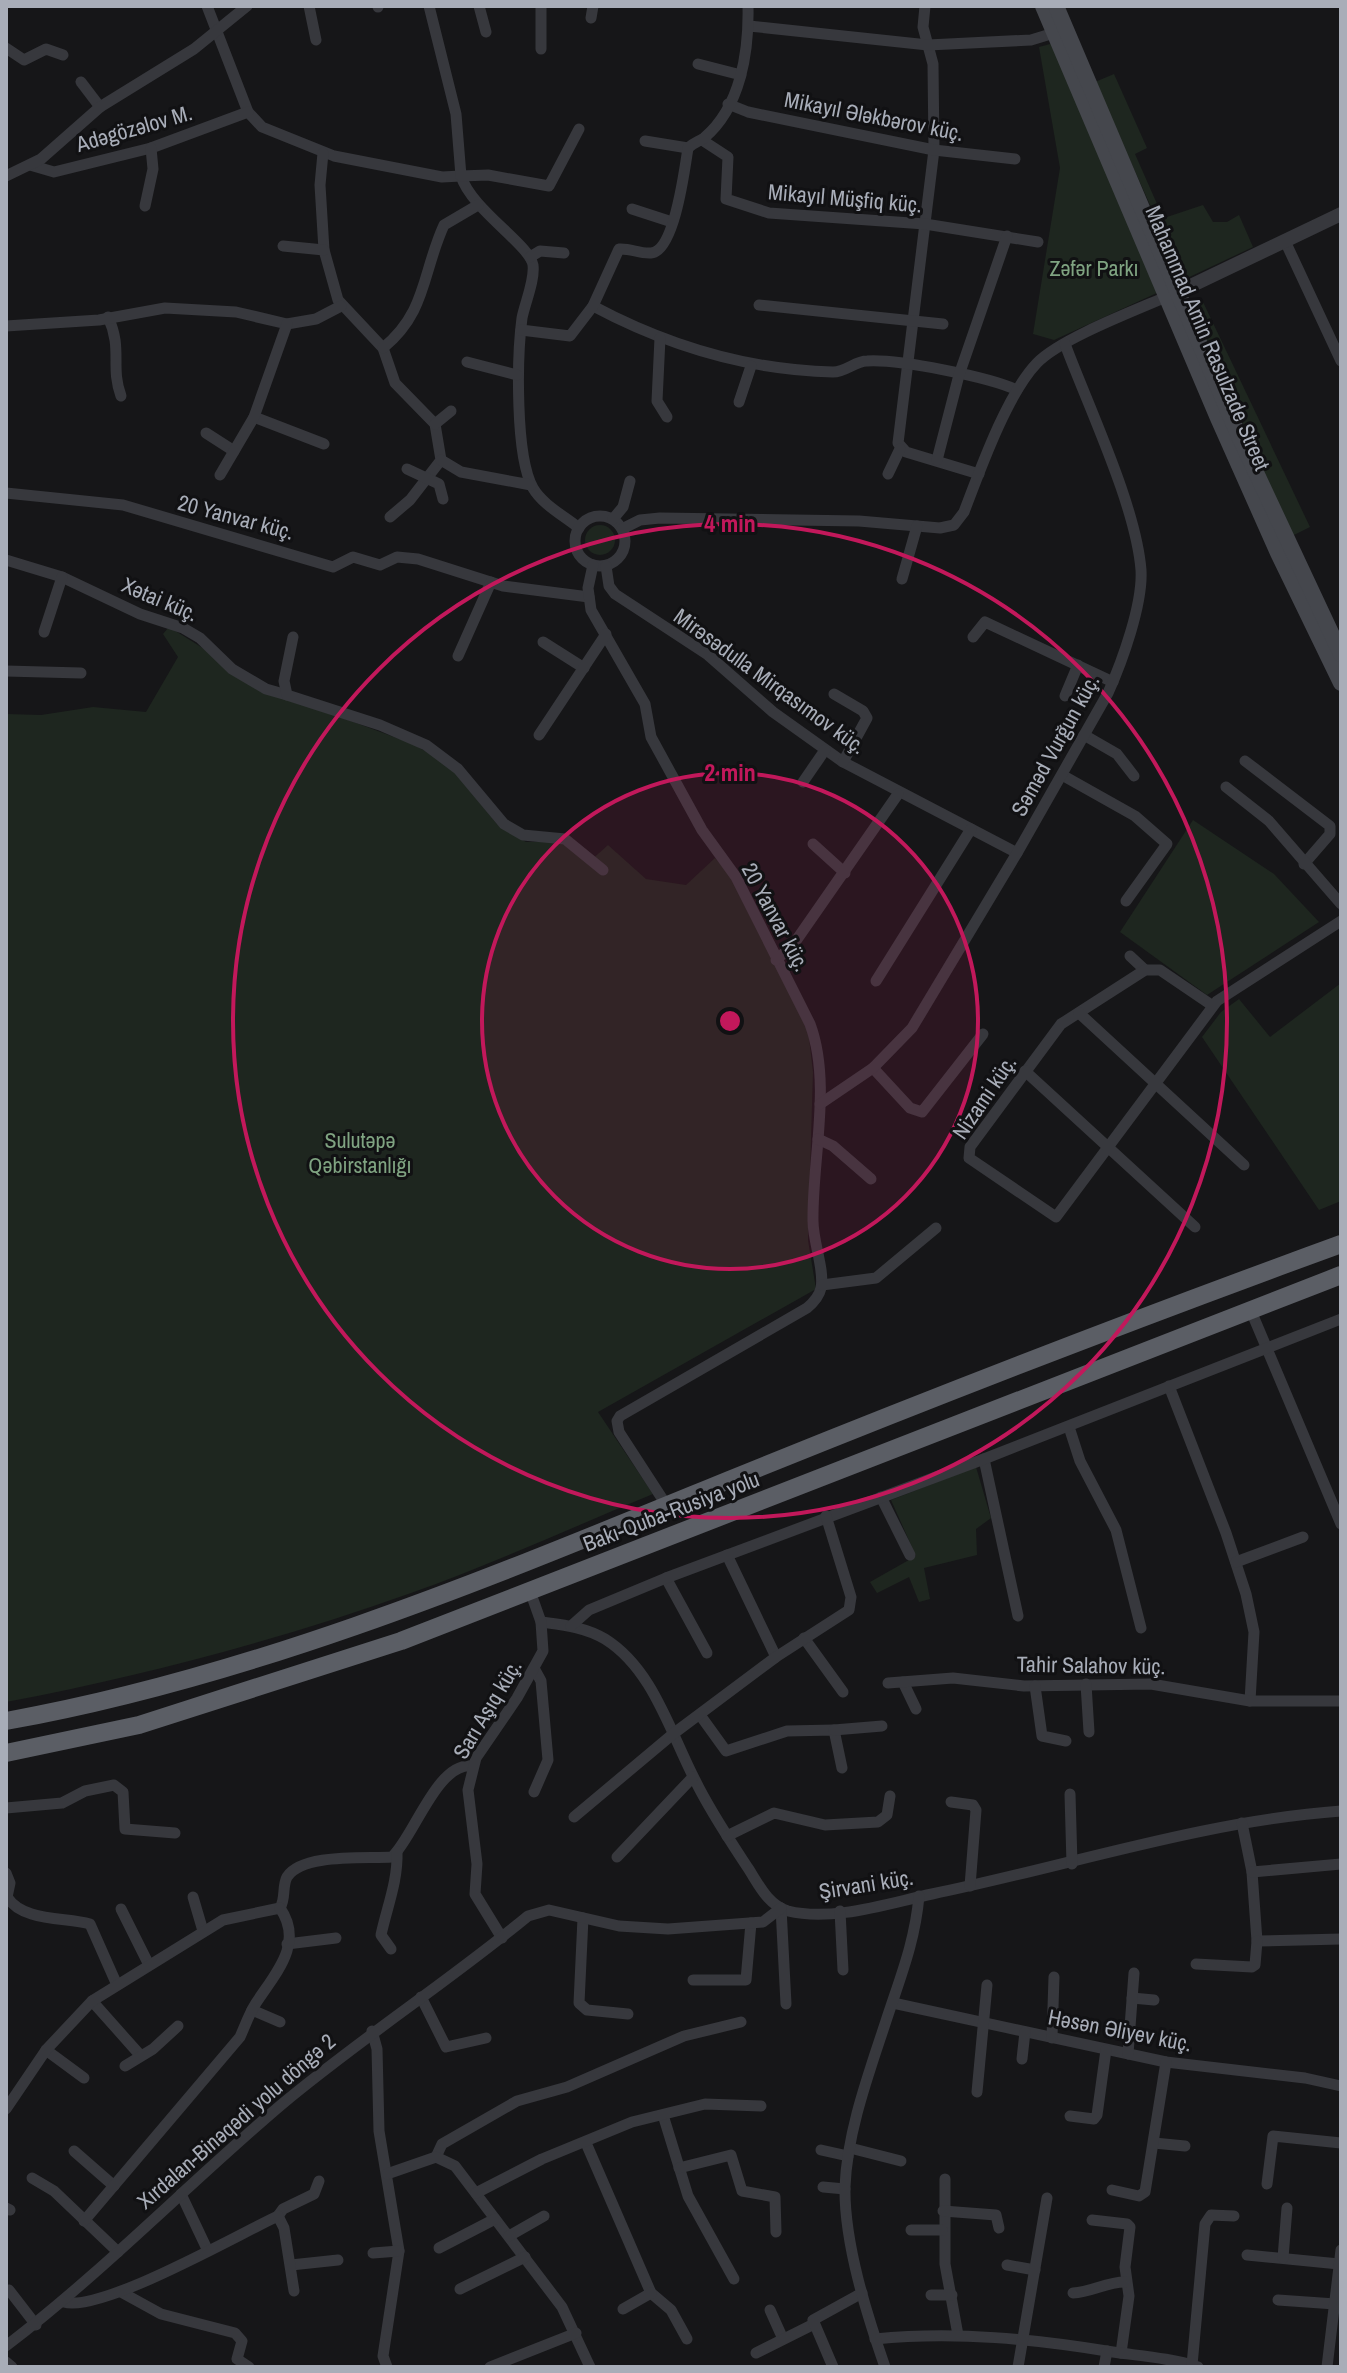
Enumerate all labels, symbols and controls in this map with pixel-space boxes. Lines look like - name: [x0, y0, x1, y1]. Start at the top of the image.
- street label: Mikayıl Ələkbərov küç.: [782, 84, 966, 148]
- street label: Adəgözəlov M.: [72, 97, 195, 159]
- street label: Mikayıl Müşfiq küç.: [767, 176, 923, 220]
- street label: Mahammad Amin Rasulzade Street: [1139, 201, 1277, 475]
- park label: Zəfər Parkı: [1049, 253, 1139, 283]
- street label: 20 Yanvar küç.: [175, 487, 297, 547]
- text: 4 min: [704, 507, 756, 539]
- street label: Xətai küç.: [117, 570, 203, 628]
- street label: Mirəsədulla Mirqasımov küç.: [668, 601, 872, 761]
- street label: Səməd Vurğun küç.: [1004, 669, 1106, 821]
- text: 2 min: [704, 756, 756, 788]
- street label: 20 Yanvar küç.: [735, 858, 817, 976]
- centre of rings: [716, 1007, 744, 1035]
- street label: Nizami küç.: [945, 1049, 1023, 1145]
- park label: Sulutəpə Qəbirstanlığı: [308, 1125, 412, 1180]
- street label: Bakı-Quba-Rusiya yolu: [579, 1464, 763, 1558]
- street label: Tahir Salahov küç.: [1016, 1649, 1166, 1681]
- street label: Sarı Aşıq küç.: [445, 1654, 529, 1764]
- street label: Şirvani küç.: [817, 1862, 915, 1906]
- street label: Həsən Əliyev küç.: [1046, 2001, 1194, 2059]
- street label: Xırdalan-Binəqədi yolu döngə 2: [130, 2026, 342, 2216]

